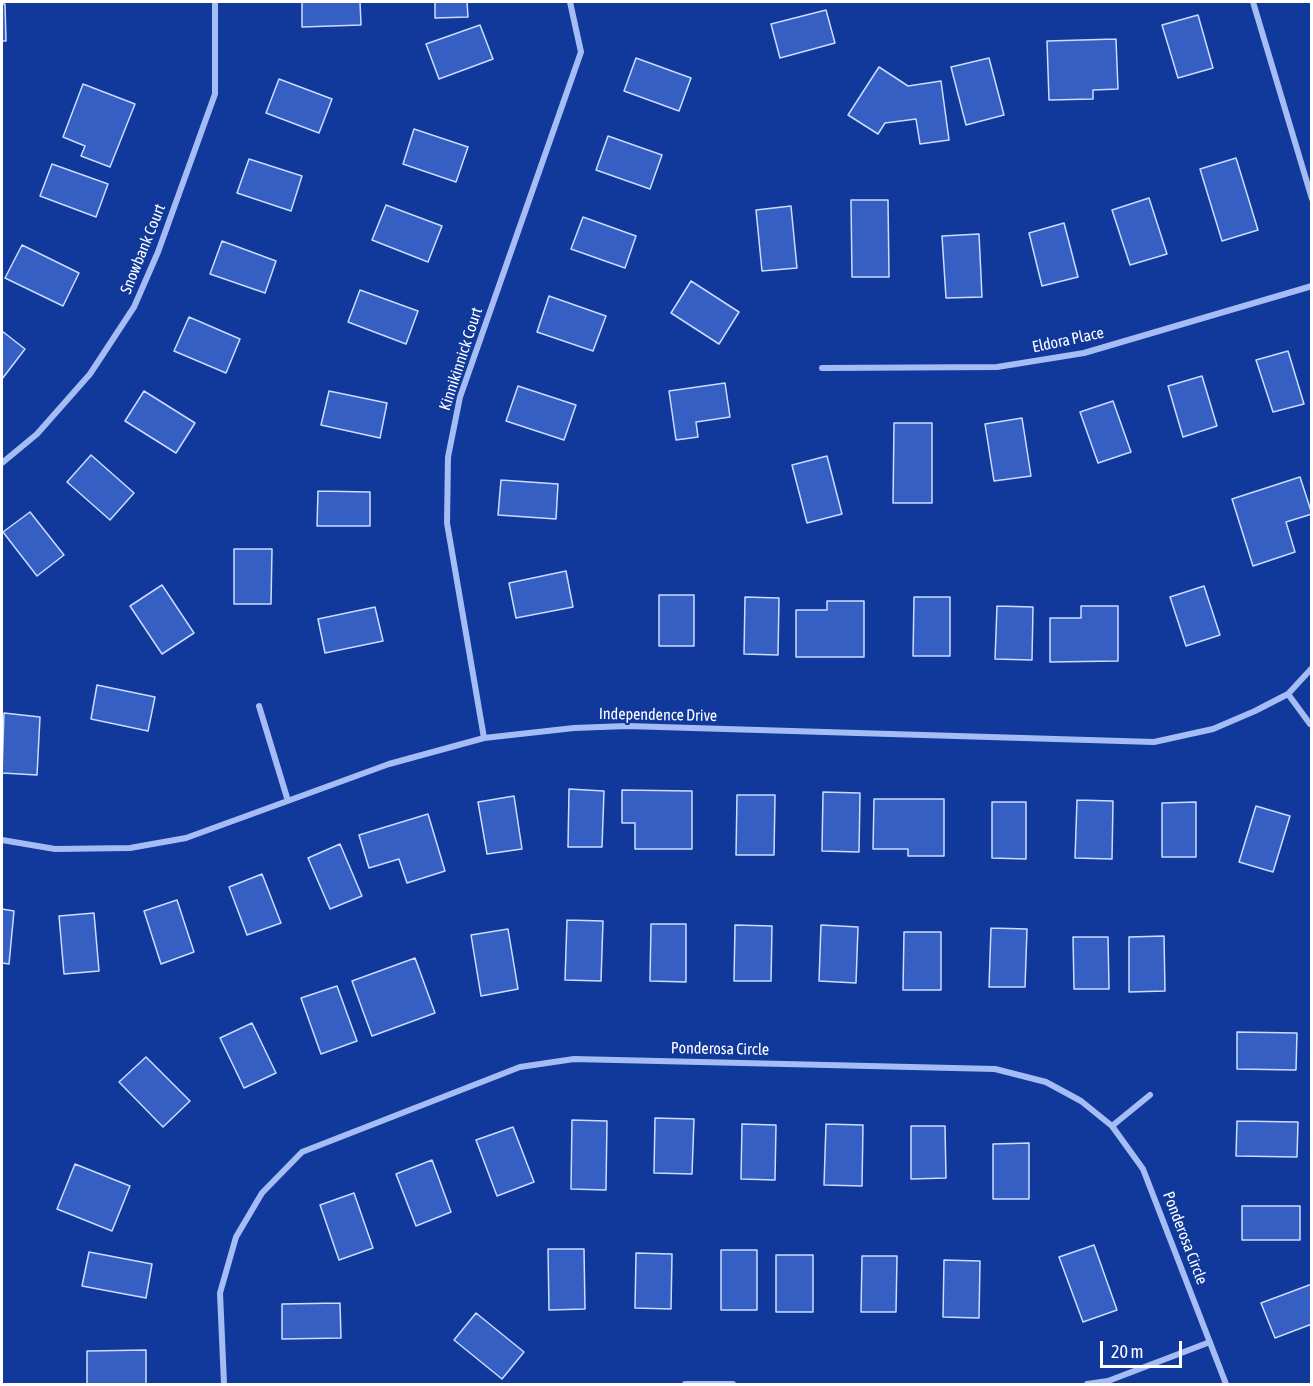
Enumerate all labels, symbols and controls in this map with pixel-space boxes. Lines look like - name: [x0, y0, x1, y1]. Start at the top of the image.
- street label: Snowbank Court: [116, 201, 170, 297]
- street label: Kinnikinnick Court: [435, 305, 487, 413]
- street label: Eldora Place: [1030, 323, 1106, 357]
- street label: Independence Drive: [599, 704, 717, 726]
- street label: Ponderosa Circle: [671, 1039, 769, 1059]
- street label: Ponderosa Circle: [1158, 1189, 1212, 1287]
- scale bar: [1103, 1329, 1186, 1367]
- text: 20 m: [1111, 1341, 1143, 1362]

